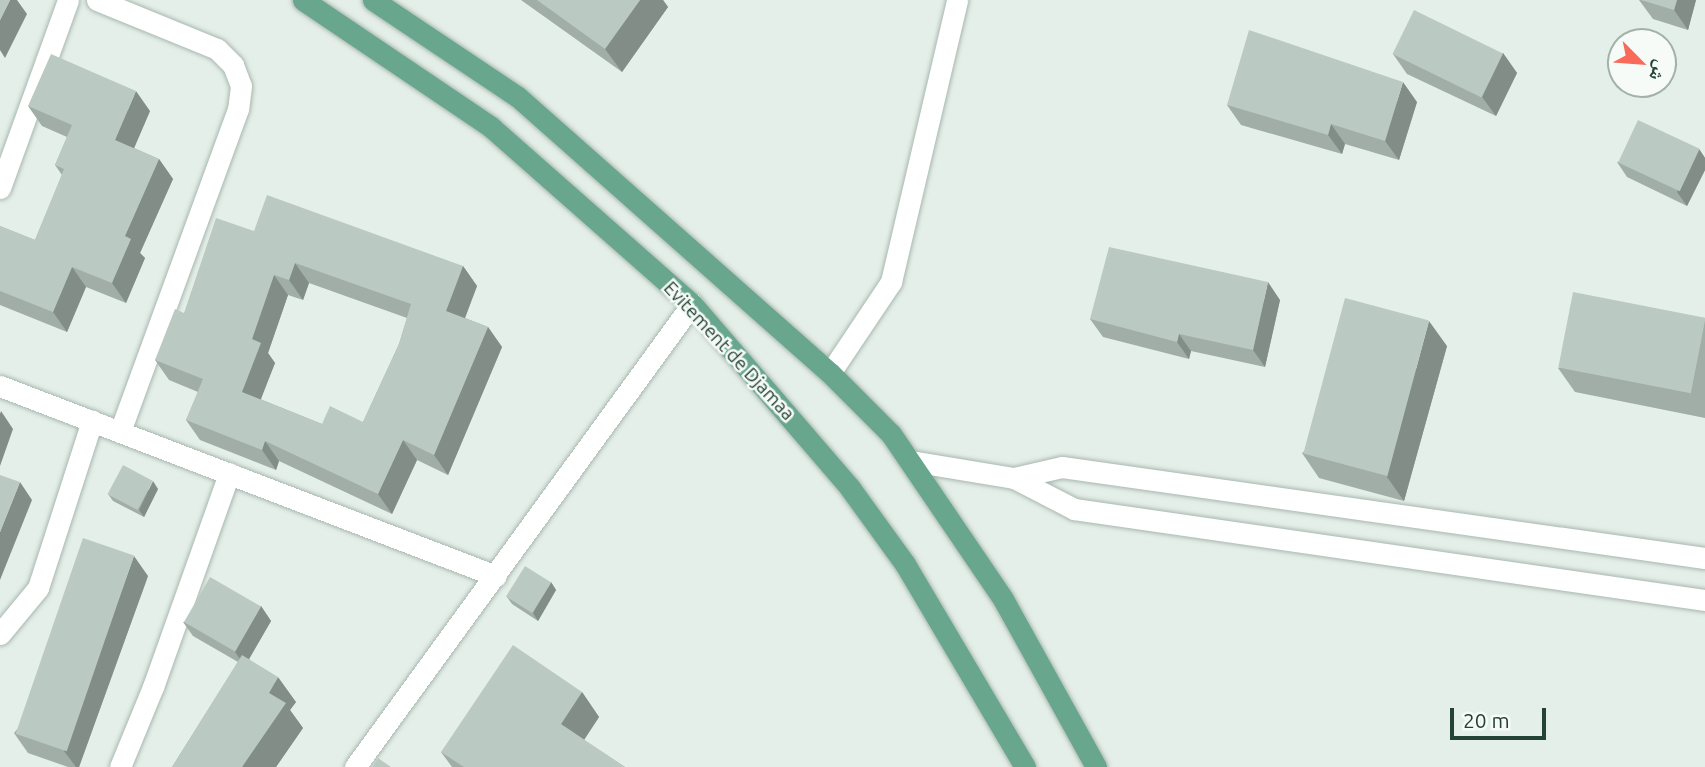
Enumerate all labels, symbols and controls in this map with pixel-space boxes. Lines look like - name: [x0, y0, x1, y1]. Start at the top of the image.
- north arrow: [1607, 28, 1677, 98]
- text: ش: [1645, 57, 1673, 85]
- street label: Evitement de Djamaa: [659, 277, 799, 425]
- scale bar: [1453, 694, 1549, 738]
- text: 20 m: [1463, 708, 1510, 732]

